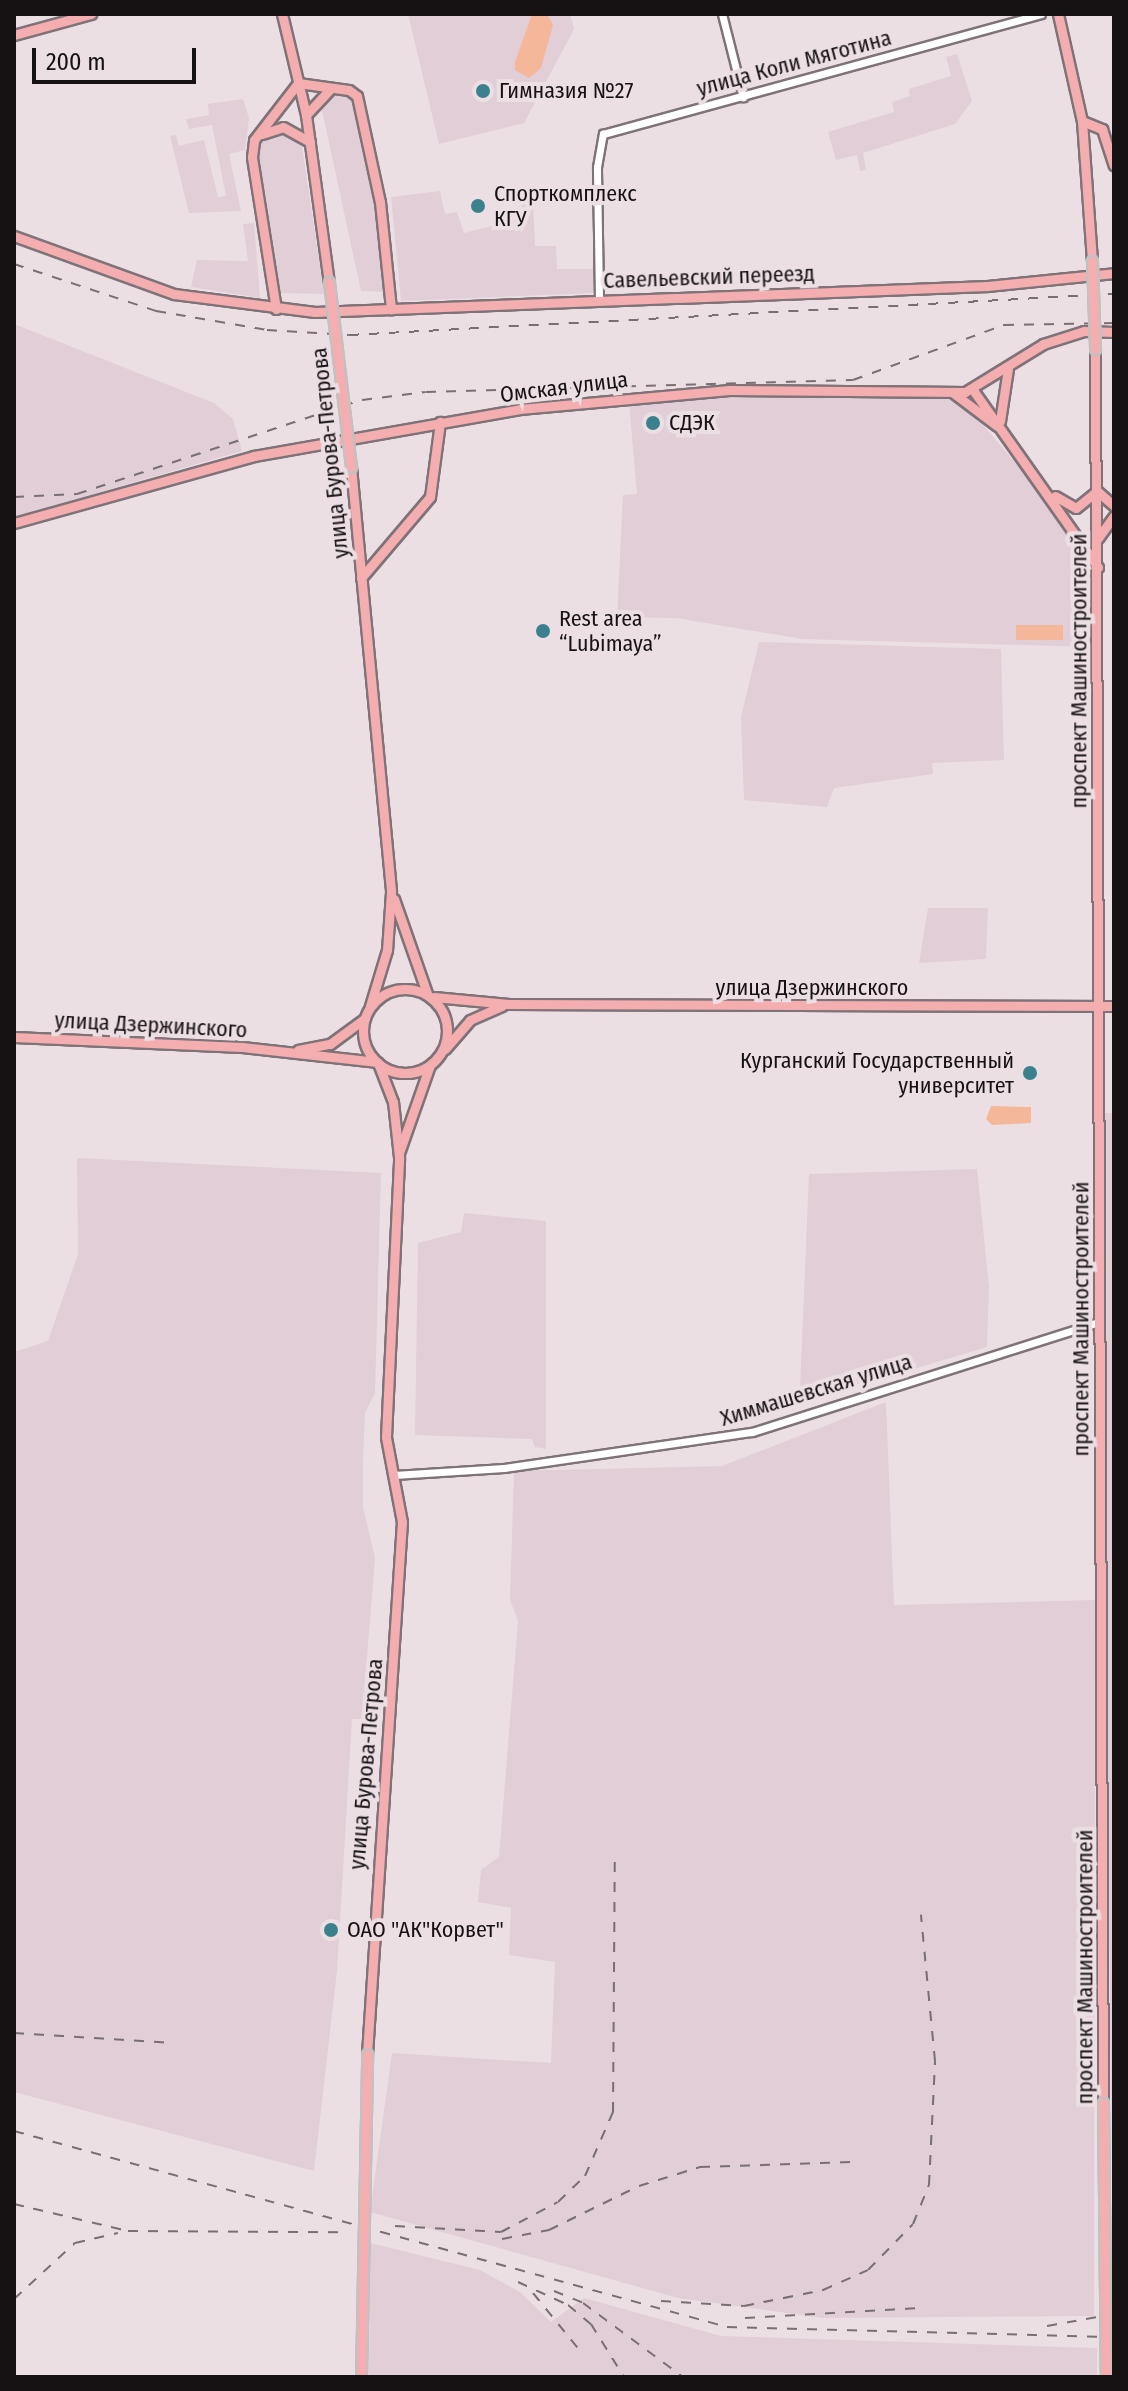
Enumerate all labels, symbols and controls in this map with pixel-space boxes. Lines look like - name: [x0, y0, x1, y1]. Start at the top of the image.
- street label: улица Коли Мяготина: [694, 24, 894, 102]
- scale bar: [36, 32, 200, 82]
- text: 200 m: [46, 48, 106, 76]
- place label: Гимназия №27: [499, 78, 633, 104]
- marker: Гимназия №27: [474, 82, 492, 100]
- place label: Спорткомплекс КГУ: [494, 180, 637, 232]
- marker: Спорткомплекс КГУ: [469, 197, 487, 215]
- street label: Савельевский переезд: [603, 260, 815, 294]
- street label: улица Бурова-Петрова: [306, 346, 354, 560]
- street label: Омская улица: [499, 366, 629, 408]
- place label: СДЭК: [669, 410, 715, 436]
- marker: СДЭК: [644, 414, 662, 432]
- street label: проспект Машиностроителей: [1066, 533, 1092, 809]
- place label: Rest area “Lubimaya”: [559, 605, 662, 656]
- marker: Rest area “Lubimaya”: [534, 622, 552, 640]
- street label: улица Дзержинского: [716, 975, 908, 1001]
- street label: улица Дзержинского: [54, 1007, 248, 1043]
- place label: Курганский Государственный университет: [740, 1047, 1014, 1098]
- marker: Курганский Государственный университет: [1021, 1064, 1039, 1082]
- street label: проспект Машиностроителей: [1068, 1181, 1094, 1457]
- street label: Химмашевская улица: [717, 1348, 915, 1432]
- street label: улица Бурова-Петрова: [344, 1657, 388, 1871]
- street label: проспект Машиностроителей: [1072, 1829, 1098, 2105]
- place label: ОАО "АК"Корвет": [347, 1917, 504, 1943]
- marker: ОАО "АК"Корвет": [322, 1921, 340, 1939]

